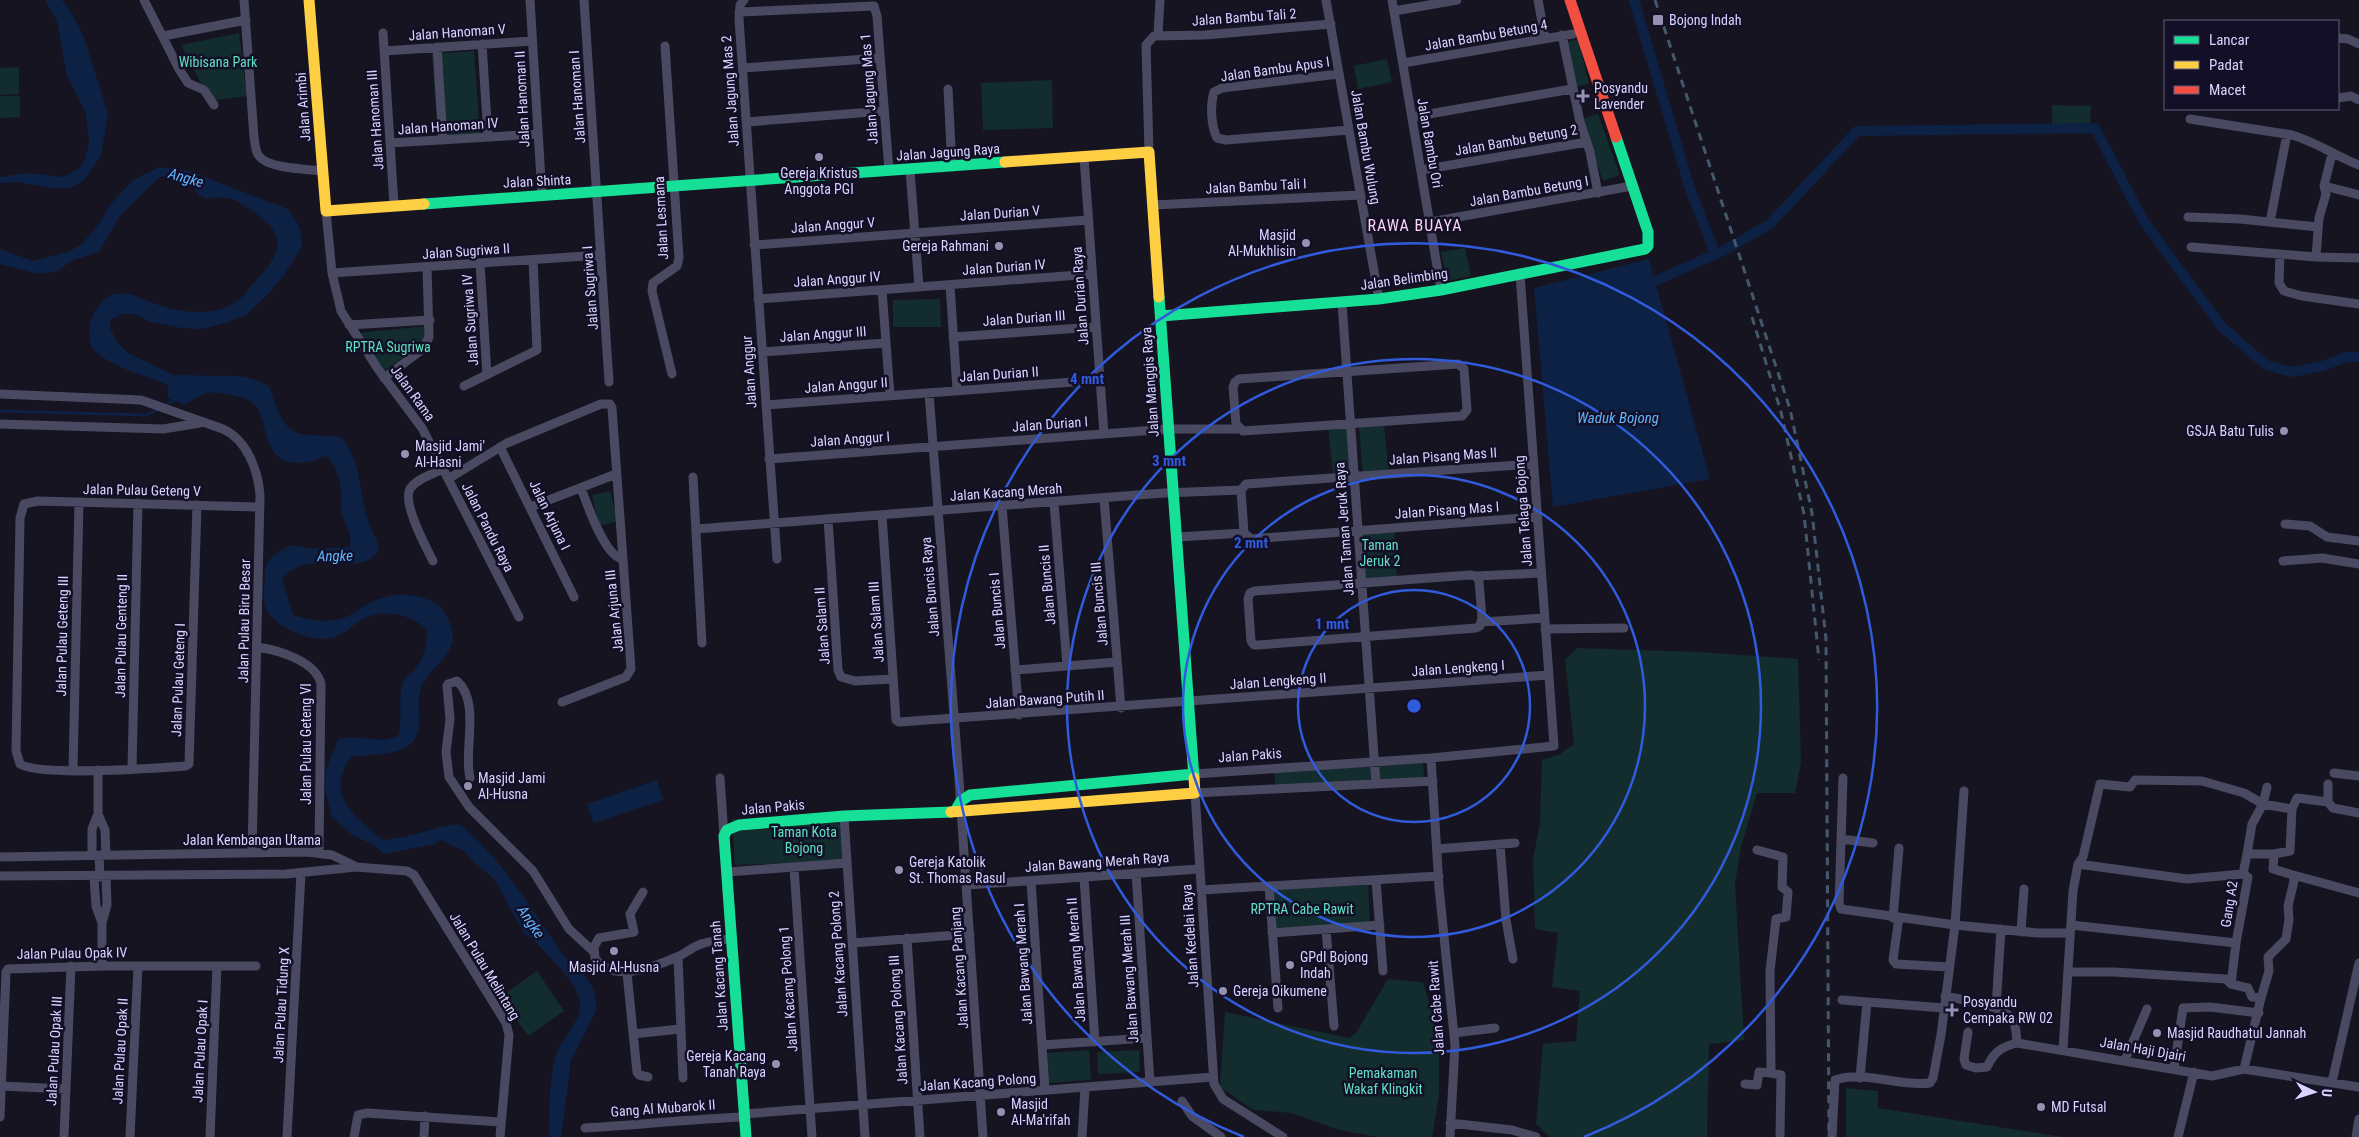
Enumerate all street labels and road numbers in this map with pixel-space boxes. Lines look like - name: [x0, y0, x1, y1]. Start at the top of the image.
- street label: Jalan Bambu Tali 2: [1191, 5, 1297, 29]
- street label: Jalan Bambu Betung 4: [1424, 16, 1549, 54]
- street label: Jalan Hanoman V: [408, 21, 506, 43]
- street label: Jalan Jagung Mas 1: [857, 33, 881, 145]
- street label: Jalan Jagung Mas 2: [718, 35, 742, 147]
- street label: Jalan Hanoman II: [511, 50, 533, 148]
- street label: Jalan Hanoman I: [566, 50, 588, 144]
- street label: Jalan Bambu Apus I: [1219, 53, 1331, 85]
- street label: Jalan Hanoman III: [364, 69, 386, 171]
- street label: Jalan Arimbi: [293, 72, 313, 142]
- street label: Jalan Bambu Wulung: [1348, 88, 1384, 206]
- street label: Jalan Bambu Ori: [1414, 97, 1446, 189]
- street label: Jalan Hanoman IV: [397, 114, 499, 138]
- street label: Jalan Bambu Betung 2: [1454, 121, 1579, 159]
- street label: Jalan Jagung Raya: [896, 140, 1000, 164]
- street label: Jalan Shinta: [503, 171, 571, 191]
- street label: Jalan Bambu Betung I: [1468, 173, 1590, 209]
- street label: Jalan Bambu Tali I: [1205, 175, 1307, 197]
- street label: Jalan Lesmana: [651, 176, 671, 260]
- street label: Jalan Durian V: [959, 202, 1041, 224]
- street label: Jalan Anggur V: [790, 214, 876, 236]
- street label: Jalan Sugriwa II: [422, 240, 510, 262]
- street label: Jalan Sugriwa I: [579, 245, 601, 331]
- street label: Jalan Durian Raya: [1069, 246, 1091, 346]
- street label: Jalan Durian IV: [962, 256, 1046, 278]
- street label: Jalan Belimbing: [1359, 265, 1449, 293]
- street label: Jalan Anggur IV: [793, 268, 881, 290]
- street label: Jalan Sugriwa IV: [459, 273, 481, 367]
- street label: Jalan Durian III: [982, 307, 1066, 329]
- street label: Jalan Anggur III: [779, 323, 867, 345]
- street label: Jalan Manggis Raya: [1138, 326, 1162, 438]
- street label: Jalan Anggur: [738, 335, 760, 409]
- street label: Jalan Rama: [387, 362, 439, 424]
- street label: Jalan Durian II: [959, 363, 1039, 385]
- street label: Jalan Anggur II: [804, 374, 888, 396]
- street label: Jalan Durian I: [1012, 413, 1088, 435]
- street label: Jalan Anggur I: [810, 428, 890, 450]
- street label: Jalan Pisang Mas II: [1388, 444, 1498, 468]
- street label: Jalan Telaga Bojong: [1511, 455, 1535, 567]
- street label: Jalan Taman Jeruk Raya: [1331, 462, 1357, 596]
- street label: Jalan Arjuna I: [526, 477, 574, 553]
- street label: Jalan Pandu Raya: [459, 480, 517, 574]
- street label: Jalan Kacang Merah: [949, 480, 1063, 504]
- street label: Jalan Pulau Geteng V: [83, 481, 201, 499]
- street label: Jalan Pisang Mas I: [1394, 498, 1500, 522]
- street label: Jalan Buncis Raya: [918, 536, 942, 638]
- street label: Jalan Buncis II: [1036, 544, 1058, 626]
- street label: Jalan Pulau Biru Besar: [235, 559, 253, 683]
- street label: Jalan Buncis III: [1087, 561, 1111, 647]
- street label: Jalan Arjuna III: [602, 569, 626, 653]
- street label: Jalan Buncis I: [986, 572, 1008, 650]
- street label: Jalan Pulau Genteng II: [112, 574, 130, 698]
- street label: Jalan Pulau Geteng III: [53, 575, 71, 697]
- street label: Jalan Salam III: [865, 581, 887, 663]
- street label: Jalan Salam II: [811, 587, 833, 665]
- street label: Jalan Pulau Geteng I: [168, 623, 188, 737]
- street label: Jalan Lengkeng I: [1411, 657, 1505, 679]
- street label: Jalan Lengkeng II: [1229, 670, 1327, 692]
- street label: Jalan Pulau Geteng VI: [298, 683, 314, 805]
- street label: Jalan Bawang Putih II: [985, 687, 1105, 711]
- street label: Jalan Pakis: [1218, 745, 1282, 765]
- street label: Jalan Pakis: [741, 796, 805, 818]
- street label: Jalan Kembangan Utama: [183, 832, 321, 848]
- street label: Jalan Bawang Merah Raya: [1024, 849, 1170, 875]
- street label: Gang A2: [2217, 880, 2241, 928]
- street label: Jalan Kedelai Raya: [1178, 884, 1202, 988]
- street label: Jalan Kacang Polong 2: [826, 890, 850, 1018]
- street label: Jalan Bawang Merah II: [1064, 897, 1088, 1023]
- street label: Jalan Bawang Merah I: [1011, 903, 1035, 1025]
- street label: Jalan Kacang Panjang: [947, 906, 971, 1030]
- street label: Jalan Pulau Melintang: [447, 909, 523, 1023]
- street label: Jalan Bawang Merah III: [1117, 914, 1141, 1044]
- street label: Jalan Kacang Tanah: [707, 920, 731, 1032]
- street label: Jalan Kacang Polong 1: [776, 925, 800, 1053]
- street label: Jalan Pulau Opak IV: [17, 944, 128, 962]
- street label: Jalan Pulau Tidung X: [270, 946, 292, 1064]
- street label: Jalan Kacang Polong III: [885, 955, 911, 1085]
- street label: Jalan Cabe Rawit: [1425, 960, 1447, 1056]
- street label: Jalan Pulau Opak III: [43, 996, 65, 1106]
- street label: Jalan Pulau Opak II: [109, 997, 131, 1105]
- street label: Jalan Pulau Opak I: [189, 999, 211, 1103]
- street label: Jalan Haji Djairi: [2099, 1034, 2187, 1064]
- street label: Jalan Kacang Polong: [919, 1070, 1037, 1094]
- street label: Gang Al Mubarok II: [610, 1096, 716, 1120]

